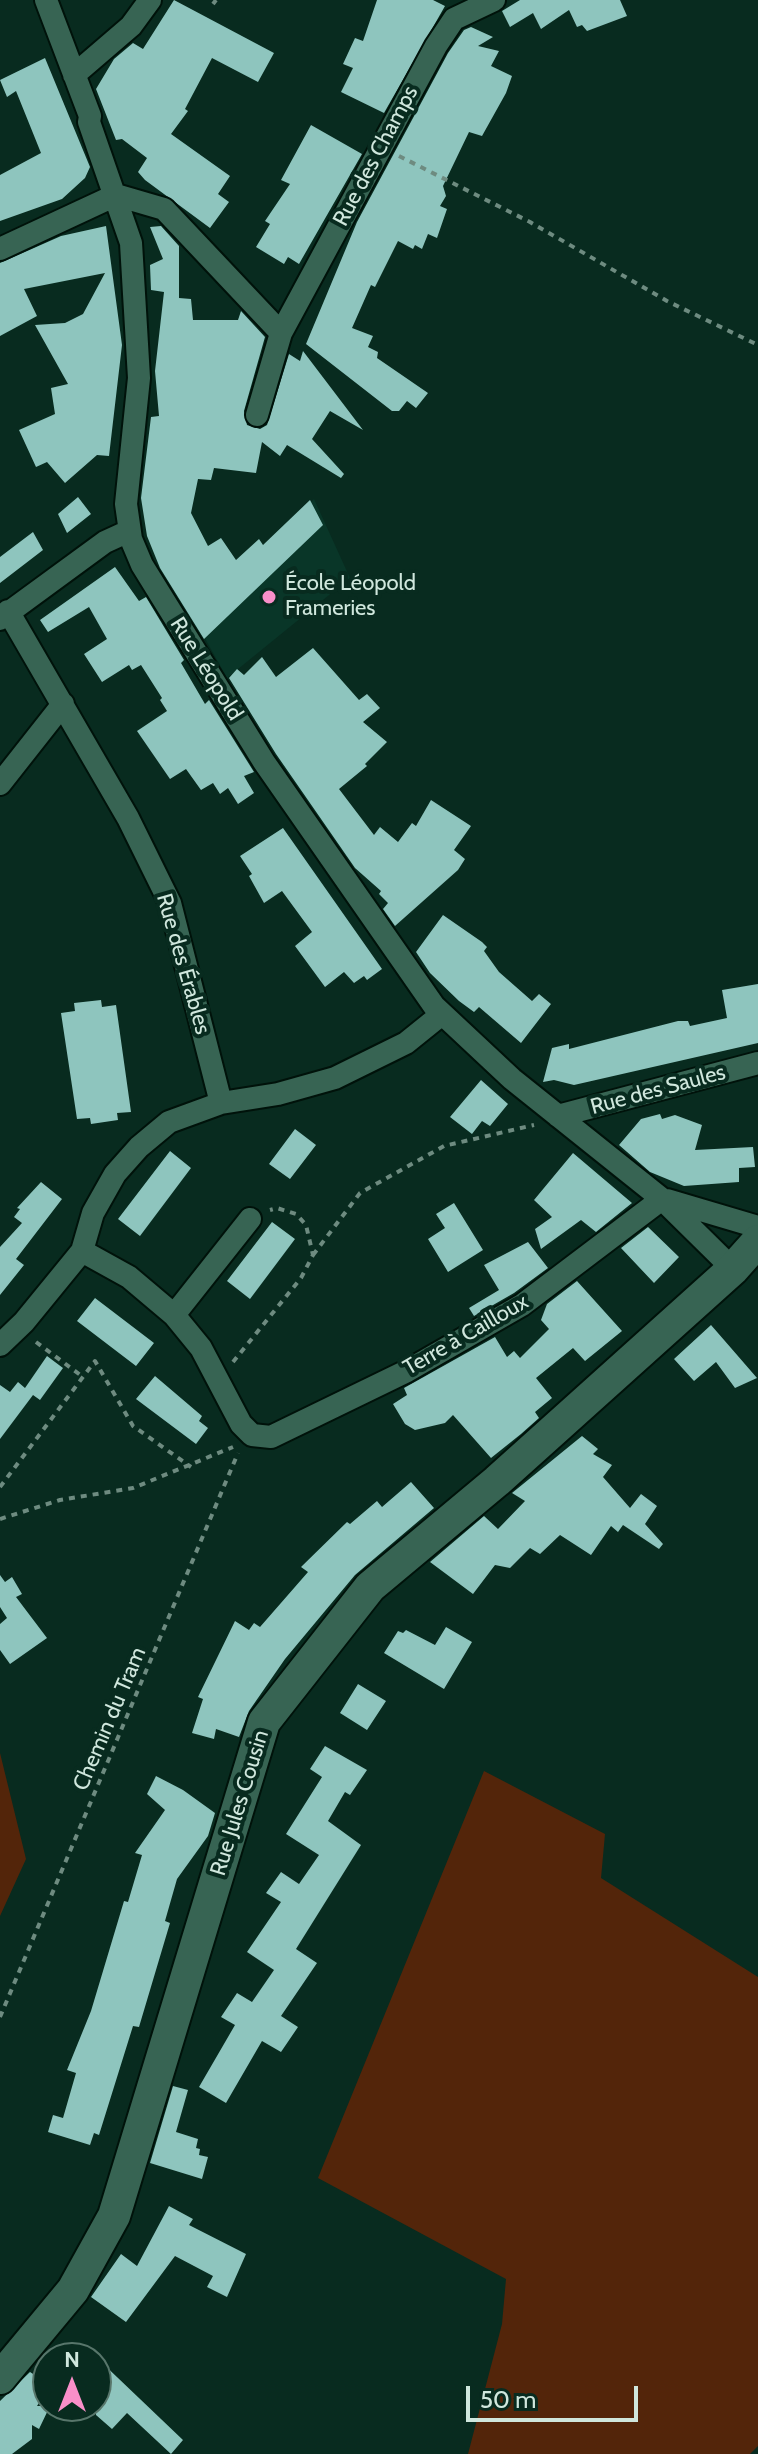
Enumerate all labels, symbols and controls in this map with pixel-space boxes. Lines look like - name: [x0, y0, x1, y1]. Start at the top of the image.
- street label: Rue des Champs: [328, 81, 424, 231]
- place label: École Léopold Frameries: [285, 571, 416, 622]
- marker: École Léopold Frameries: [260, 588, 278, 606]
- street label: Rue Léopold: [164, 613, 248, 725]
- street label: Rue des Érables: [150, 891, 216, 1037]
- street label: Rue des Saules: [588, 1059, 728, 1121]
- street label: Terre à Cailloux: [399, 1289, 533, 1381]
- street label: Chemin du Tram: [68, 1643, 152, 1795]
- street label: Rue Jules Cousin: [205, 1727, 275, 1879]
- north arrow: [32, 2342, 112, 2422]
- text: N: [64, 2346, 80, 2373]
- scale bar: [470, 2370, 642, 2420]
- text: 50 m: [480, 2385, 536, 2414]

